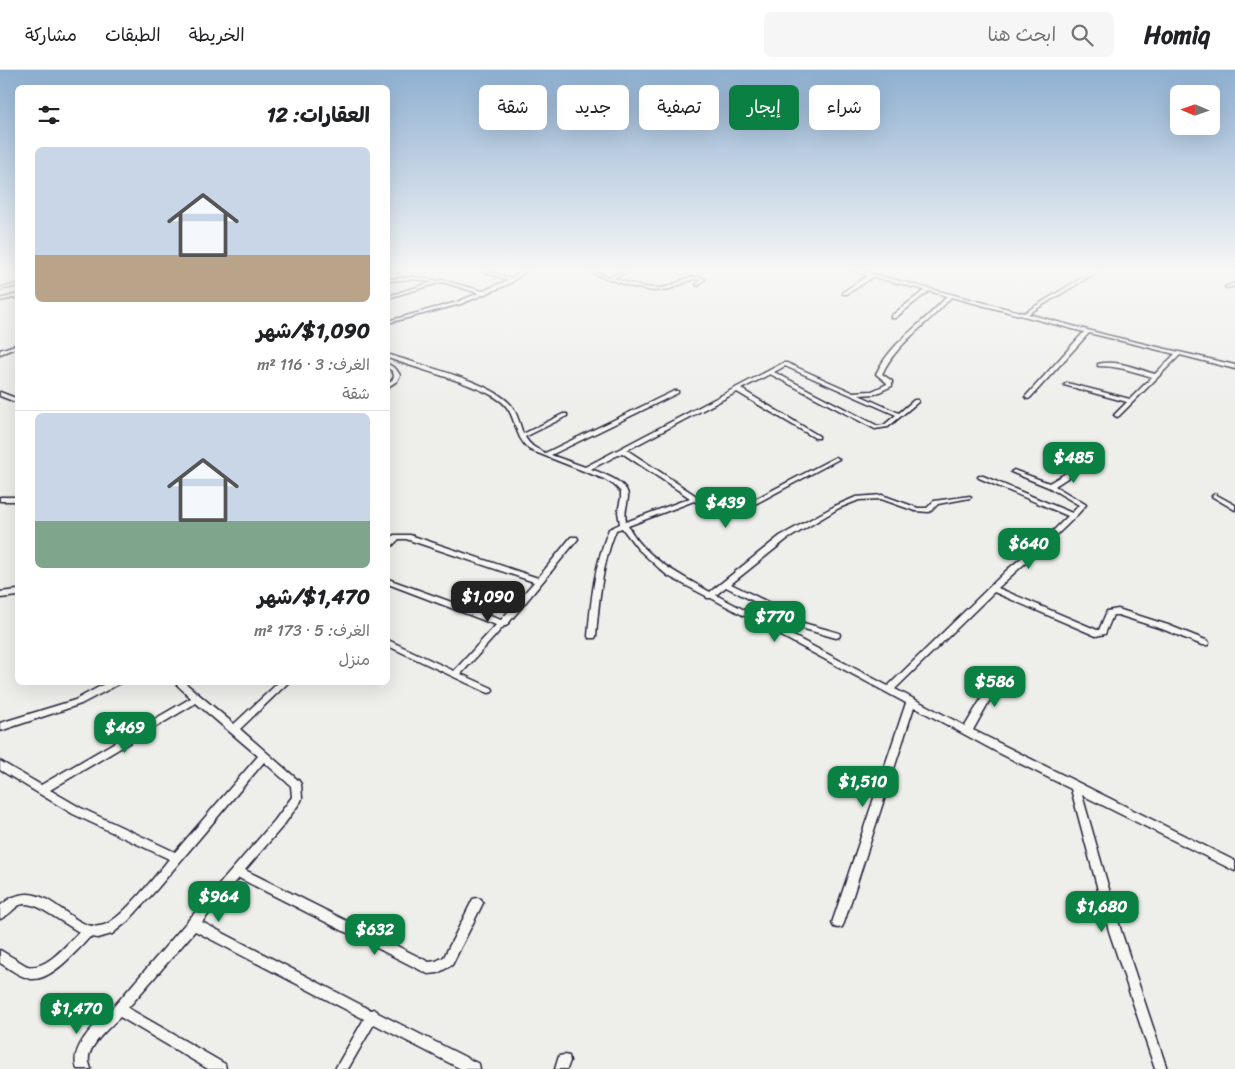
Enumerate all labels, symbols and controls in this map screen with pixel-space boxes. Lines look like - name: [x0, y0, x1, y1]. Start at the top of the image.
- search box: [764, 12, 1114, 57]
- text: Homiq: [1144, 14, 1210, 56]
- text: ابحث هنا: [988, 18, 1056, 51]
- text: مشاركة: [25, 19, 77, 51]
- text: الطبقات: [105, 19, 161, 51]
- text: الخريطة: [189, 19, 245, 51]
- icon: search: [1068, 21, 1096, 49]
- chip: شقة: [479, 85, 547, 130]
- chip: جديد: [557, 85, 629, 130]
- chip: تصفية: [639, 85, 719, 130]
- chip: إيجار: [729, 85, 799, 130]
- chip: شراء: [809, 85, 880, 130]
- north arrow: [1170, 85, 1220, 135]
- map controls: [1170, 85, 1220, 135]
- text: العقارات: 12: [267, 96, 370, 134]
- icon: filters: [35, 101, 63, 129]
- icon: home: [158, 180, 248, 270]
- text: $1,090/شهر: [256, 312, 370, 350]
- text: الغرف: 3 · 116 m²: [257, 350, 370, 379]
- text: شقة: [342, 379, 370, 408]
- pin: $485: [1044, 442, 1104, 484]
- text: $485: [1054, 443, 1094, 472]
- icon: home: [158, 445, 248, 535]
- pin: $439: [696, 486, 756, 529]
- text: $439: [706, 488, 746, 517]
- pin: $640: [999, 528, 1059, 570]
- text: $640: [1009, 529, 1049, 558]
- text: $1,470/شهر: [257, 578, 370, 616]
- pin: $1,090: [447, 580, 529, 623]
- text: $1,090: [462, 582, 514, 611]
- pin: $770: [745, 600, 805, 643]
- text: $770: [755, 602, 795, 631]
- text: الغرف: 5 · 173 m²: [254, 616, 370, 645]
- text: منزل: [338, 645, 370, 674]
- pin: $586: [965, 666, 1025, 708]
- text: $586: [975, 667, 1015, 696]
- pin: $469: [95, 712, 155, 754]
- text: $469: [105, 713, 145, 742]
- pin: $1,510: [822, 766, 904, 808]
- text: $1,510: [839, 767, 887, 796]
- pin: $964: [189, 880, 249, 923]
- text: $964: [199, 882, 239, 911]
- pin: $1,680: [1061, 890, 1143, 933]
- text: $1,680: [1077, 892, 1127, 921]
- pin: $632: [345, 914, 405, 956]
- text: $632: [356, 915, 394, 944]
- pin: $1,470: [36, 992, 118, 1035]
- text: $1,470: [51, 994, 103, 1023]

